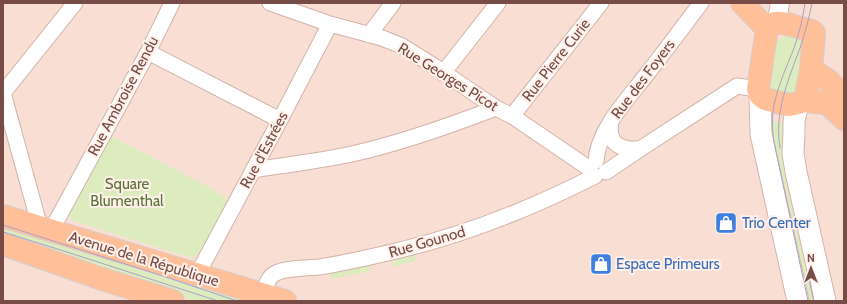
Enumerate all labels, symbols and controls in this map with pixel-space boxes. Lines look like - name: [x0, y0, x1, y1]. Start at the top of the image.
- street label: Rue Pierre Curie: [518, 15, 594, 105]
- street label: Rue Ambroise Rendu: [84, 33, 162, 159]
- street label: Rue des Foyers: [607, 36, 679, 122]
- street label: Rue Georges Picot: [395, 39, 501, 115]
- street label: Rue d'Estrées: [236, 109, 292, 191]
- park label: Square Blumenthal: [90, 175, 164, 210]
- shop icon: Trio Center: [713, 210, 739, 236]
- place label: Trio Center: [742, 214, 811, 232]
- street label: Rue Gounod: [387, 222, 467, 262]
- street label: Avenue de la République: [67, 228, 222, 291]
- north arrow: [791, 248, 831, 288]
- shop icon: Espace Primeurs: [588, 251, 614, 277]
- text: N: [807, 251, 815, 265]
- place label: Espace Primeurs: [616, 255, 720, 273]

